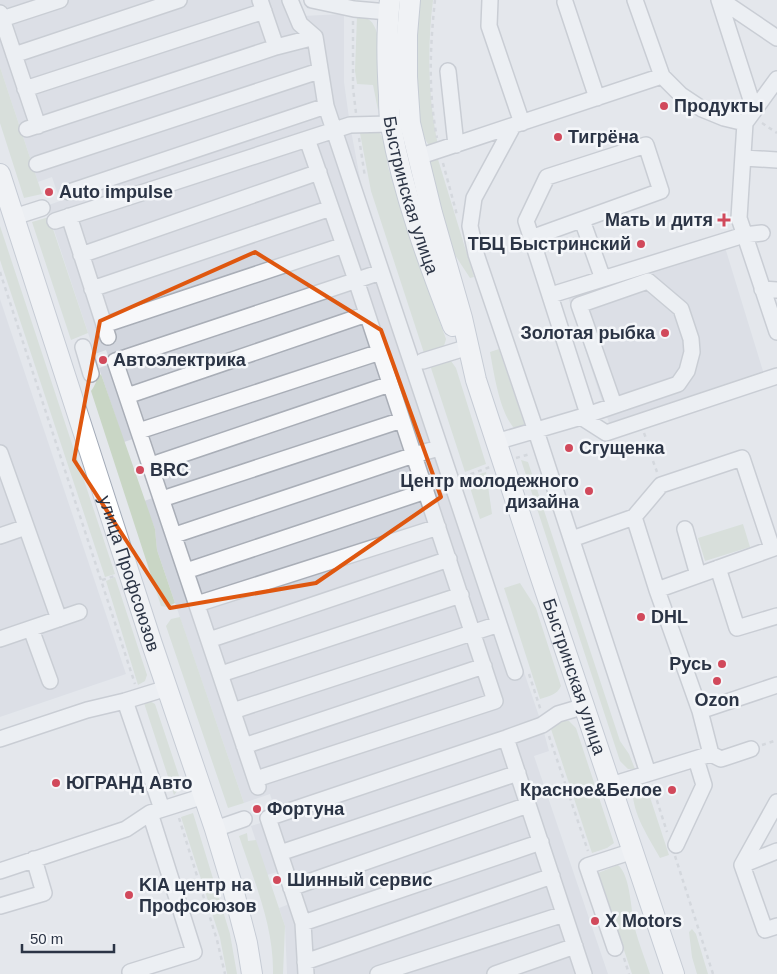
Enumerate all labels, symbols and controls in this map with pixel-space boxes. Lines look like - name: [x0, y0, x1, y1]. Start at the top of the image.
- place label: Продукты: [674, 96, 764, 116]
- marker: Продукты: [658, 100, 670, 112]
- street label: Быстринская улица: [380, 115, 443, 278]
- place label: Тигрёна: [568, 127, 640, 147]
- marker: Тигрёна: [552, 131, 564, 143]
- place label: Auto impulse: [59, 182, 173, 202]
- marker: Auto impulse: [43, 186, 55, 198]
- place label: Мать и дитя: [605, 210, 713, 230]
- marker: Мать и дитя: [717, 213, 731, 227]
- place label: ТБЦ Быстринский: [468, 234, 631, 254]
- marker: ТБЦ Быстринский: [635, 238, 647, 250]
- place label: Золотая рыбка: [521, 323, 656, 343]
- marker: Золотая рыбка: [659, 327, 671, 339]
- place label: Автоэлектрика: [113, 350, 247, 370]
- marker: Автоэлектрика: [97, 354, 109, 366]
- place label: Сгущенка: [579, 438, 666, 458]
- marker: Сгущенка: [563, 442, 575, 454]
- place label: BRC: [150, 460, 189, 480]
- marker: BRC: [134, 464, 146, 476]
- place label: Центр молодежного дизайна: [400, 471, 580, 512]
- marker: Центр молодежного дизайна: [583, 485, 595, 497]
- street label: улица Профсоюзов: [95, 493, 164, 654]
- street label: Быстринская улица: [539, 596, 610, 758]
- place label: DHL: [651, 607, 688, 627]
- marker: DHL: [635, 611, 647, 623]
- place label: Русь: [669, 654, 712, 674]
- marker: Русь: [716, 658, 728, 670]
- marker: Ozon: [711, 675, 723, 687]
- place label: Ozon: [695, 690, 740, 710]
- place label: ЮГРАНД Авто: [66, 773, 192, 793]
- marker: ЮГРАНД Авто: [50, 777, 62, 789]
- place label: Красное&Белое: [520, 780, 662, 800]
- marker: Красное&Белое: [666, 784, 678, 796]
- place label: Фортуна: [267, 799, 345, 819]
- marker: Фортуна: [251, 803, 263, 815]
- place label: Шинный сервис: [287, 870, 433, 890]
- marker: Шинный сервис: [271, 874, 283, 886]
- place label: KIA центр на Профсоюзов: [139, 875, 257, 916]
- marker: KIA центр на Профсоюзов: [123, 889, 135, 901]
- place label: X Motors: [605, 911, 682, 931]
- marker: X Motors: [589, 915, 601, 927]
- scale bar: [22, 922, 115, 954]
- text: 50 m: [30, 930, 63, 947]

